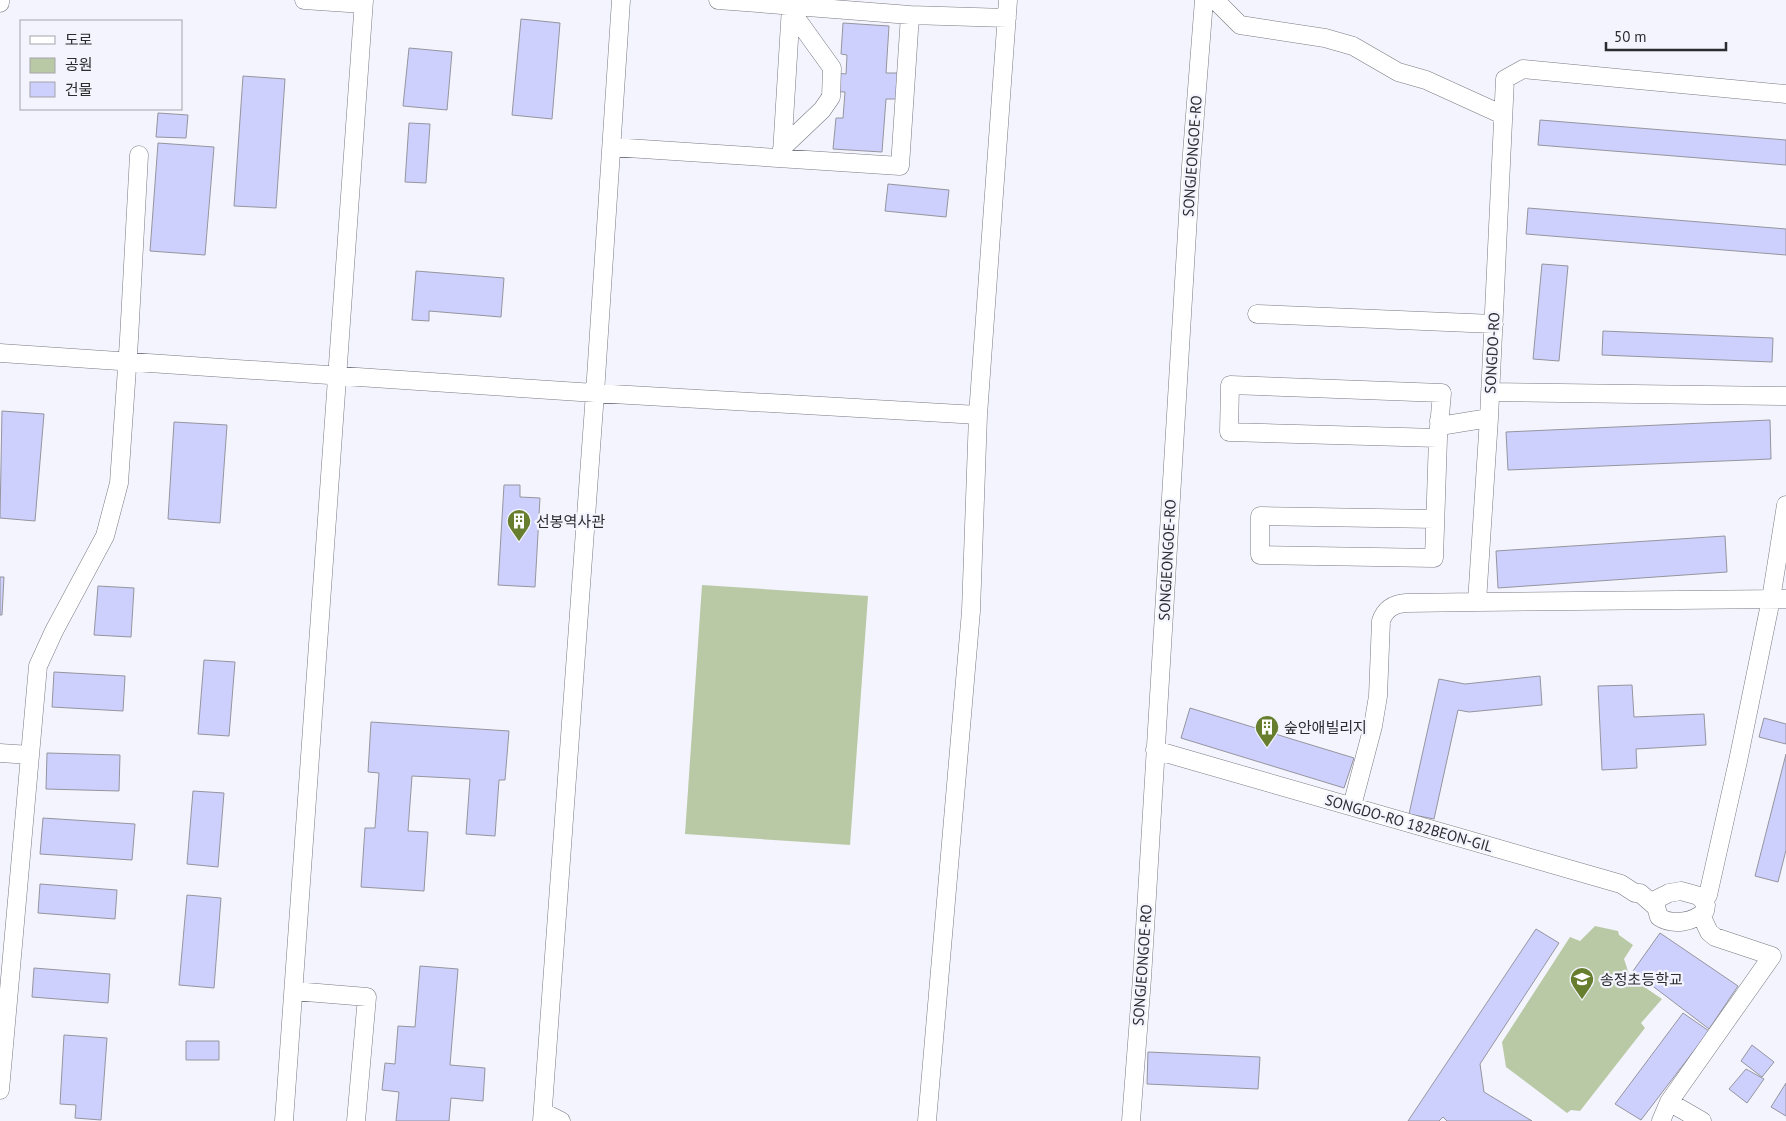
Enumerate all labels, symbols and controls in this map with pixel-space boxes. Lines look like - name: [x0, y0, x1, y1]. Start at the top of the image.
- legend: [20, 20, 182, 110]
- scale bar: [1606, 20, 1726, 52]
- text: 50 m: [1614, 27, 1647, 46]
- text: 도로: [65, 30, 93, 49]
- text: 공원: [65, 55, 93, 74]
- text: 건물: [65, 80, 93, 99]
- street label: SONGJEONGOE-RO: [1178, 95, 1206, 217]
- street label: SONGDO-RO: [1480, 312, 1504, 394]
- street label: SONGJEONGOE-RO: [1154, 499, 1180, 621]
- building icon: 선봉역사관: [506, 508, 532, 542]
- place label: 선봉역사관: [536, 512, 605, 531]
- building icon: 숲안애빌리지: [1254, 714, 1280, 748]
- place label: 숲안애빌리지: [1284, 718, 1367, 737]
- street label: SONGDO-RO 182BEON-GIL: [1323, 790, 1495, 856]
- street label: SONGJEONGOE-RO: [1128, 904, 1156, 1026]
- school or university icon: 송정초등학교: [1569, 966, 1595, 1000]
- place label: 송정초등학교: [1600, 970, 1683, 989]

